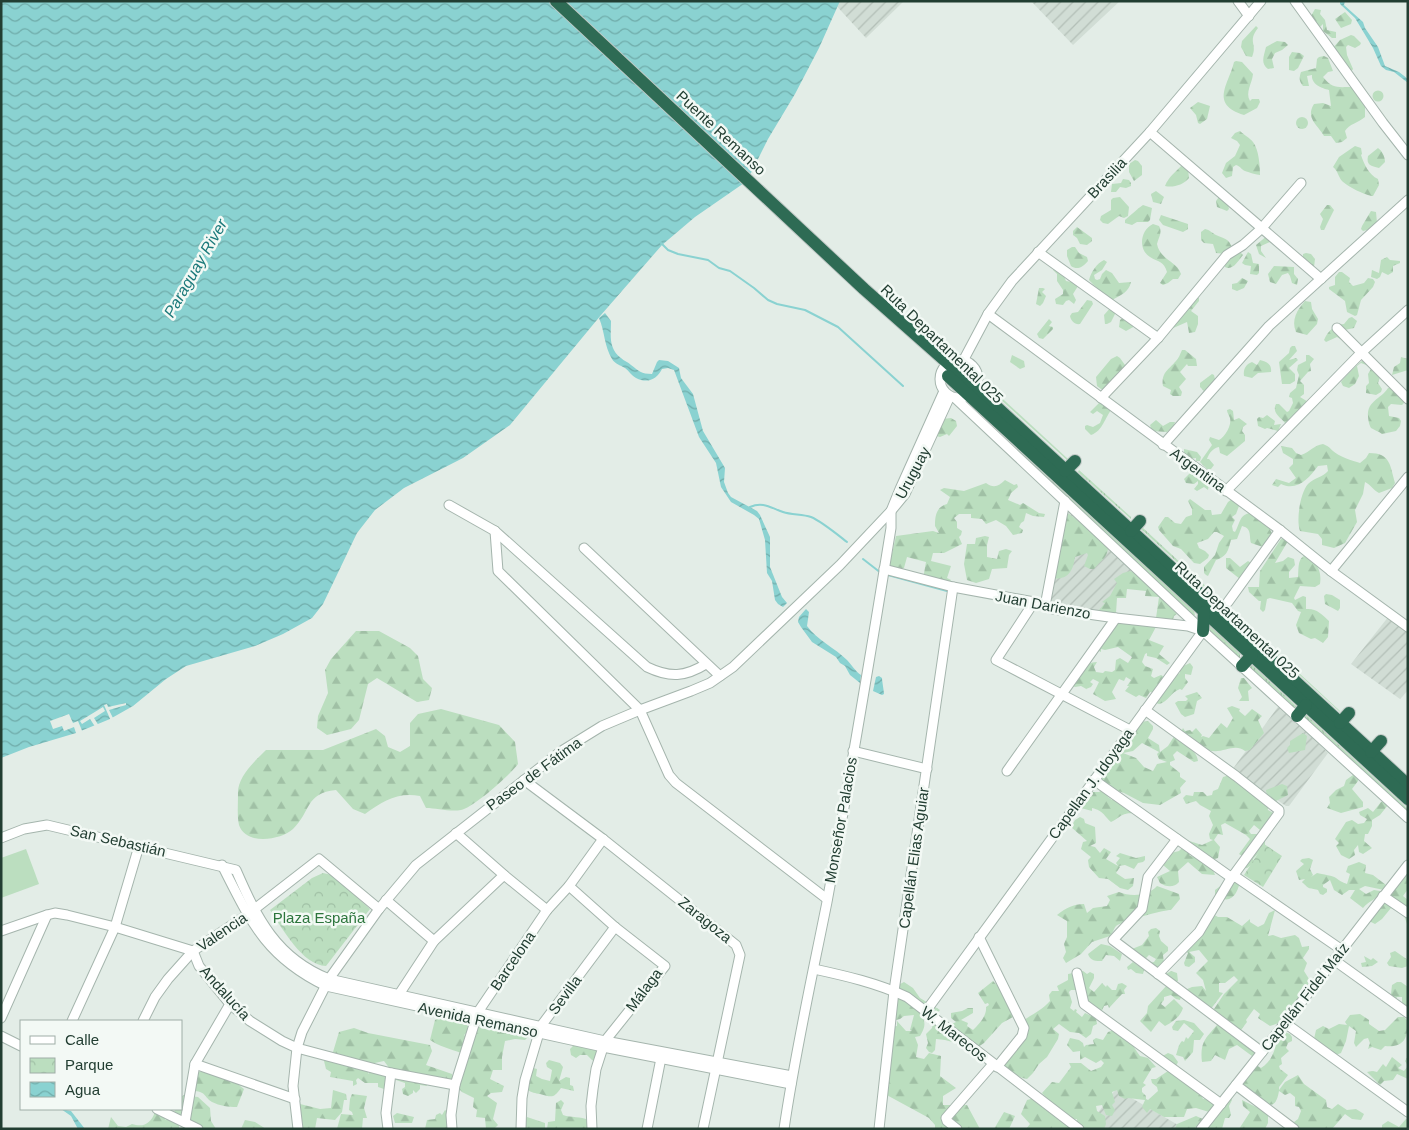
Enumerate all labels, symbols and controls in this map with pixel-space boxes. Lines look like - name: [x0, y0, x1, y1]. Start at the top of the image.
- street label: Puente Remanso: [673, 87, 770, 178]
- street label: Brasilia: [1084, 153, 1130, 201]
- water label: Paraguay River: [161, 216, 231, 320]
- street label: Ruta Departamental 025: [878, 281, 1007, 407]
- street label: Uruguay: [892, 443, 934, 502]
- street label: Argentina: [1167, 444, 1230, 496]
- street label: Ruta Departamental 025: [1172, 558, 1303, 682]
- street label: Juan Darienzo: [994, 587, 1092, 622]
- street label: Capellan J. Idoyaga: [1045, 725, 1137, 842]
- street label: Paseo de Fátima: [483, 733, 585, 814]
- street label: Monseñor Palacios: [821, 756, 860, 884]
- street label: Capellán Elias Aguiar: [895, 786, 932, 930]
- street label: San Sebastián: [69, 821, 168, 860]
- street label: Zaragoza: [675, 893, 736, 947]
- street label: Valencia: [194, 908, 250, 954]
- park label: Plaza España: [273, 909, 366, 926]
- street label: Barcelona: [487, 927, 539, 993]
- street label: Capellán Fidel Maíz: [1257, 939, 1352, 1054]
- street label: Andalucía: [197, 962, 254, 1024]
- street label: Málaga: [622, 964, 666, 1014]
- street label: Sevilla: [545, 971, 585, 1018]
- street label: Avenida Remanso: [417, 998, 540, 1041]
- street label: W. Marecos: [918, 1003, 991, 1065]
- legend: [20, 1020, 182, 1110]
- text: Calle: [65, 1031, 99, 1048]
- text: Parque: [65, 1056, 113, 1073]
- text: Agua: [65, 1081, 101, 1098]

